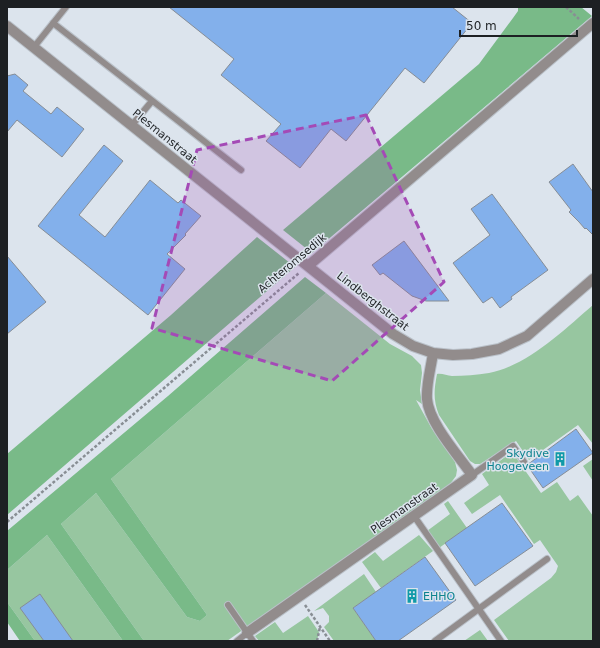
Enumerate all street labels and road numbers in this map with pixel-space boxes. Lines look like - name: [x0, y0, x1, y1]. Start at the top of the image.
- street label: Plesmanstraat: [130, 106, 200, 167]
- street label: Achteromsedijk: [256, 231, 330, 296]
- street label: Lindberghstraat: [334, 269, 412, 334]
- street label: Plesmanstraat: [368, 480, 441, 536]

